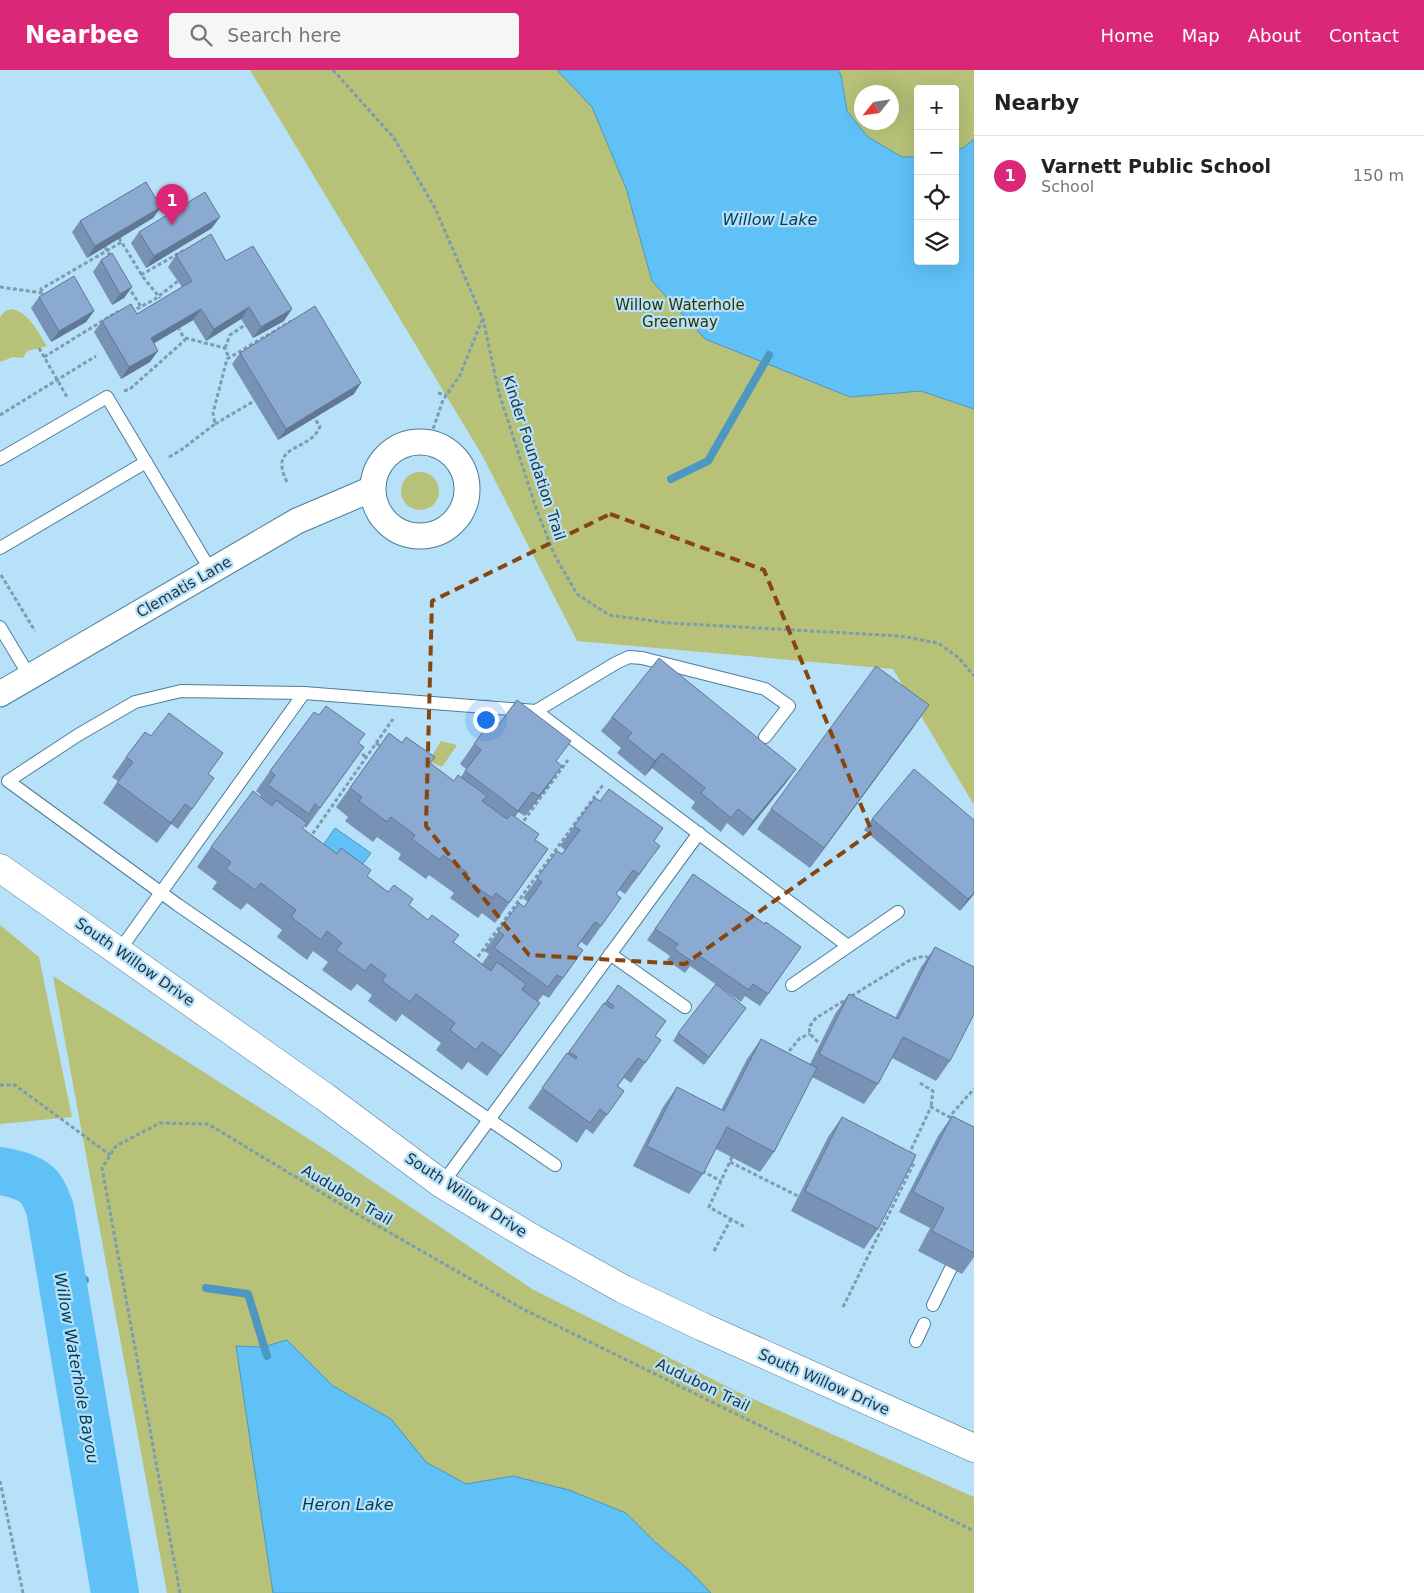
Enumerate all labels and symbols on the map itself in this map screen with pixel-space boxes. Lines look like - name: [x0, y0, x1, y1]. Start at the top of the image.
- north arrow: [854, 85, 899, 130]
- pin: 1: [156, 184, 188, 225]
- water label: Willow Lake: [723, 210, 818, 229]
- park label: Willow Waterhole Greenway: [615, 296, 745, 331]
- street label: Kinder Foundation Trail: [499, 373, 569, 543]
- street label: Clematis Lane: [133, 553, 235, 621]
- your location: [473, 707, 499, 733]
- street label: South Willow Drive: [72, 914, 198, 1010]
- street label: South Willow Drive: [402, 1149, 530, 1241]
- street label: Audubon Trail: [298, 1161, 396, 1229]
- water label: Willow Waterhole Bayou: [50, 1271, 103, 1465]
- street label: South Willow Drive: [756, 1345, 892, 1419]
- street label: Audubon Trail: [653, 1354, 753, 1416]
- water label: Heron Lake: [302, 1495, 394, 1514]

